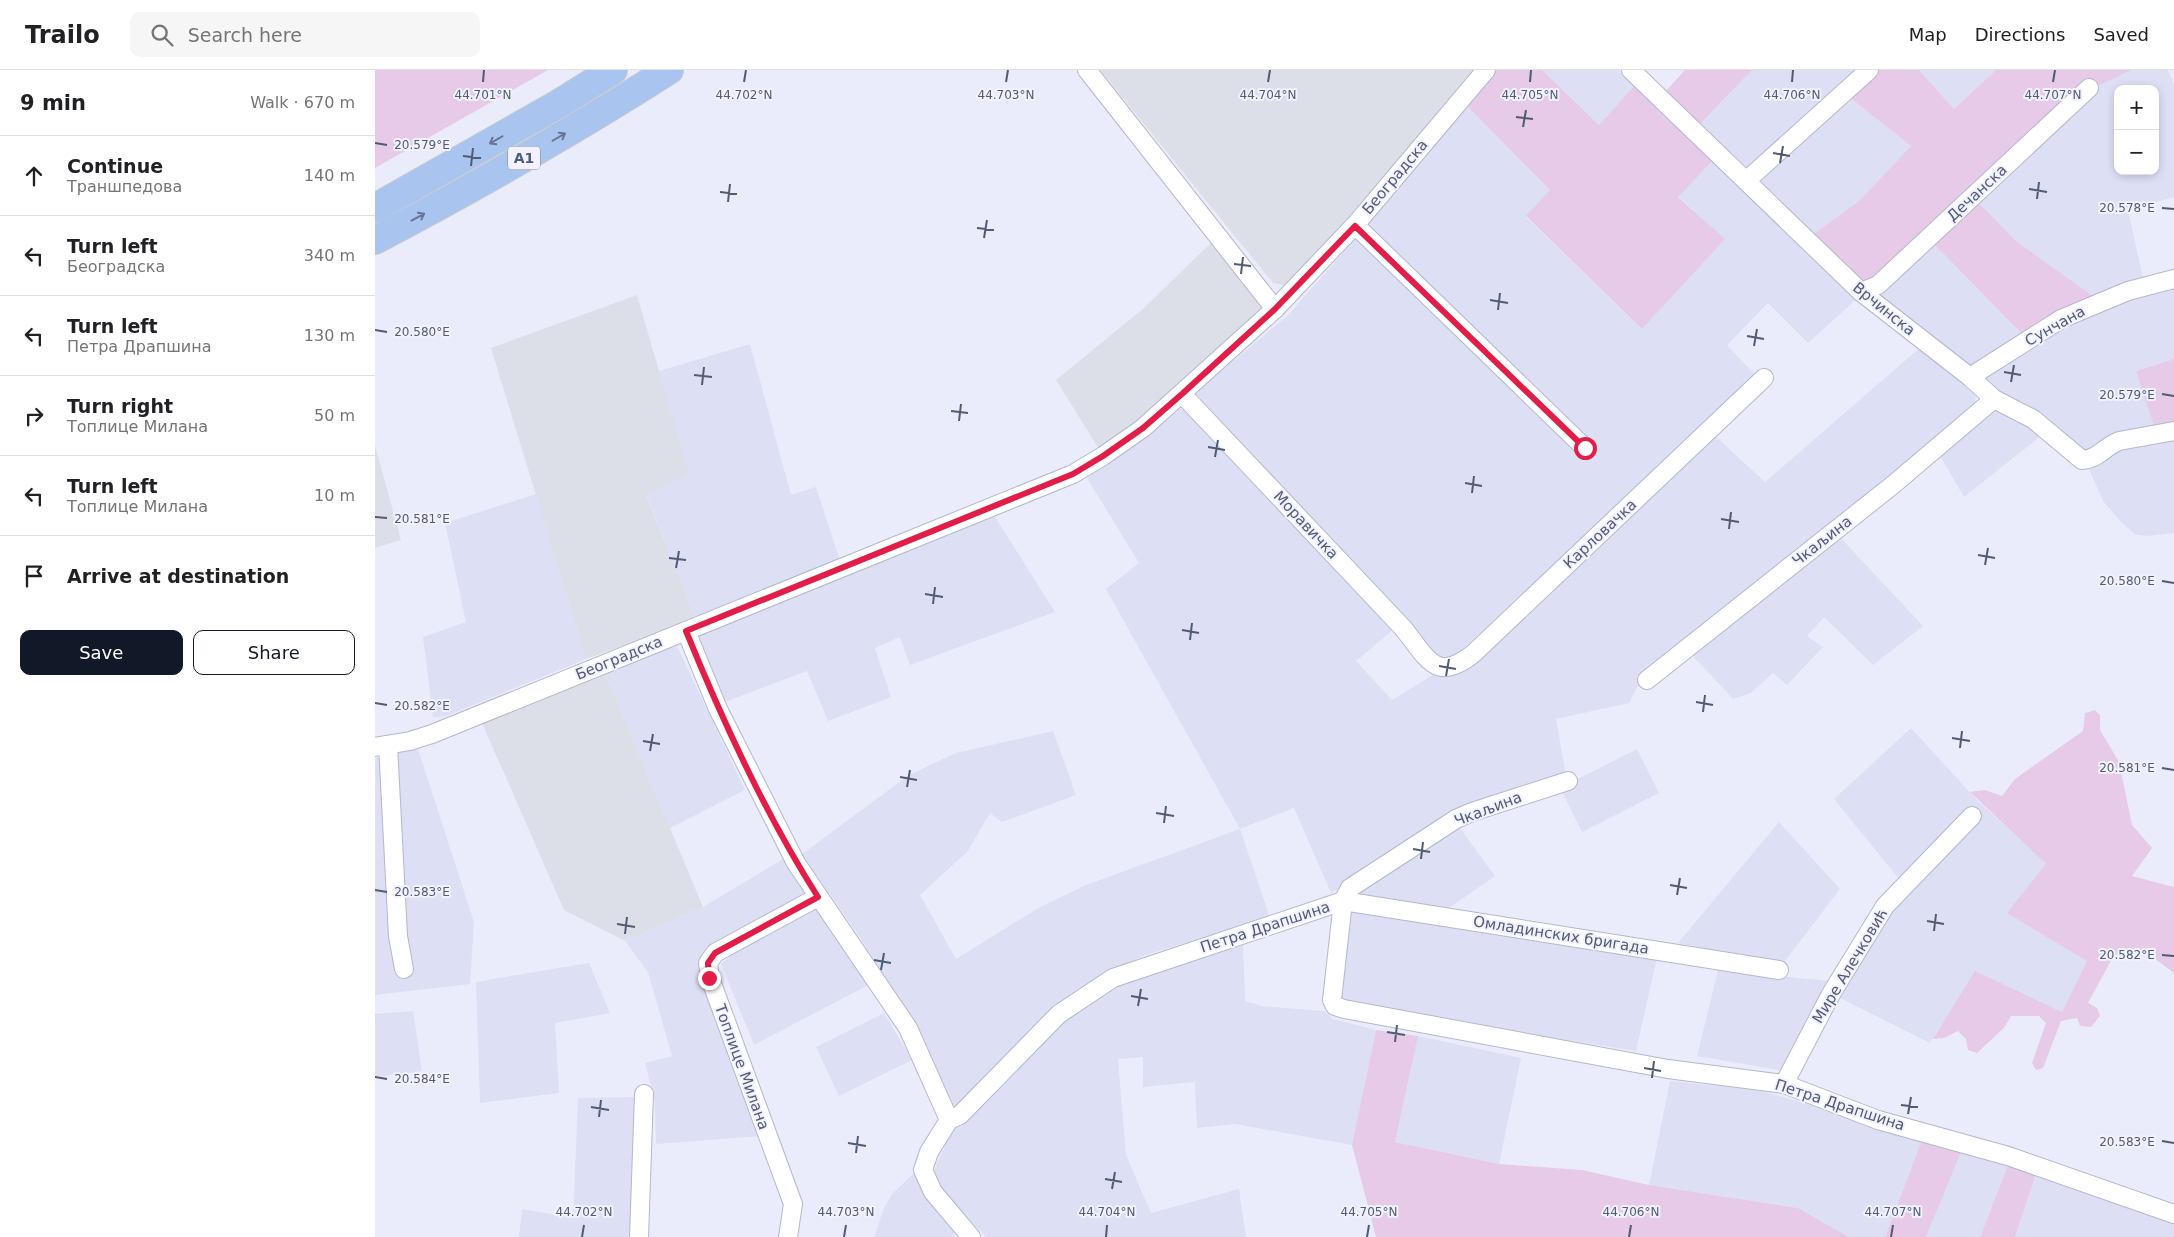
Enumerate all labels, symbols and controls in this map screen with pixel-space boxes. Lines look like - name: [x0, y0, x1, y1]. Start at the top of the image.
- search box: [130, 12, 480, 57]
- text: Trailo: [25, 21, 100, 49]
- icon: search: [148, 21, 176, 49]
- text: Search here: [188, 24, 302, 46]
- text: Map: [1909, 24, 1947, 45]
- text: Directions: [1975, 24, 2065, 45]
- text: Saved: [2093, 24, 2149, 45]
- map controls: [2114, 85, 2159, 175]
- button: +: [2114, 85, 2159, 130]
- text: 44.701°N: [455, 88, 511, 102]
- text: 44.702°N: [716, 88, 772, 102]
- text: 44.703°N: [978, 88, 1034, 102]
- text: 44.704°N: [1240, 88, 1296, 102]
- text: 44.705°N: [1502, 88, 1558, 102]
- text: 44.706°N: [1764, 88, 1820, 102]
- text: 44.707°N: [2025, 88, 2081, 102]
- text: 9 min: [20, 91, 86, 115]
- text: Walk · 670 m: [250, 93, 355, 112]
- button: −: [2114, 130, 2159, 175]
- one-way arrow: [552, 132, 566, 142]
- one-way arrow: [490, 136, 504, 146]
- street label: Београдска: [1358, 136, 1432, 218]
- text: 20.579°E: [394, 138, 450, 152]
- road number: A1: [508, 146, 540, 170]
- text: Continue: [67, 155, 163, 177]
- street label: Дечанска: [1943, 161, 2011, 225]
- icon: ahead: [20, 162, 48, 190]
- text: 140 m: [304, 166, 355, 185]
- text: Траншпедова: [67, 177, 182, 196]
- text: 20.578°E: [2099, 201, 2155, 215]
- one-way arrow: [410, 212, 425, 221]
- text: Turn left: [67, 235, 158, 257]
- icon: left: [20, 242, 48, 270]
- text: 340 m: [304, 246, 355, 265]
- text: Београдска: [67, 257, 165, 276]
- street label: Врчинска: [1849, 278, 1919, 340]
- street label: Сунчана: [2022, 302, 2088, 350]
- text: Turn left: [67, 315, 158, 337]
- icon: left: [20, 322, 48, 350]
- text: 20.580°E: [394, 325, 450, 339]
- text: 130 m: [304, 326, 355, 345]
- text: Петра Драпшина: [67, 337, 211, 356]
- text: 20.579°E: [2099, 388, 2155, 402]
- text: Turn right: [67, 395, 173, 417]
- icon: right: [20, 402, 48, 430]
- text: 50 m: [314, 406, 355, 425]
- text: Топлице Милана: [67, 417, 208, 436]
- route start: [1574, 437, 1597, 460]
- text: Turn left: [67, 475, 158, 497]
- icon: left: [20, 482, 48, 510]
- text: 10 m: [314, 486, 355, 505]
- street label: Моравичка: [1270, 487, 1342, 563]
- street label: Карловачка: [1560, 496, 1640, 572]
- text: Топлице Милана: [67, 497, 208, 516]
- text: 20.581°E: [394, 512, 450, 526]
- street label: Чкаљина: [1789, 512, 1855, 570]
- icon: arrive: [20, 562, 48, 590]
- text: Arrive at destination: [67, 565, 289, 587]
- text: 20.580°E: [2099, 574, 2155, 588]
- button: Save: [20, 630, 183, 675]
- button: Share: [193, 630, 355, 675]
- street label: Београдска: [573, 632, 665, 684]
- text: 20.582°E: [394, 699, 450, 713]
- text: 20.581°E: [2099, 761, 2155, 775]
- street label: Чкаљина: [1452, 788, 1524, 830]
- text: 20.583°E: [394, 885, 450, 899]
- street label: Петра Драпшина: [1198, 898, 1332, 956]
- street label: Мире Алечковић: [1809, 905, 1891, 1027]
- street label: Омладинских бригада: [1472, 912, 1650, 958]
- text: 20.582°E: [2099, 948, 2155, 962]
- route end: [698, 967, 721, 990]
- street label: Топлице Милана: [711, 1001, 773, 1132]
- text: 20.584°E: [394, 1072, 450, 1086]
- street label: Петра Драпшина: [1773, 1076, 1907, 1134]
- text: 20.583°E: [2099, 1135, 2155, 1149]
- text: 44.702°N: [556, 1205, 612, 1219]
- text: 44.703°N: [818, 1205, 874, 1219]
- text: 44.704°N: [1079, 1205, 1135, 1219]
- text: 44.705°N: [1341, 1205, 1397, 1219]
- text: 44.706°N: [1603, 1205, 1659, 1219]
- text: 44.707°N: [1865, 1205, 1921, 1219]

